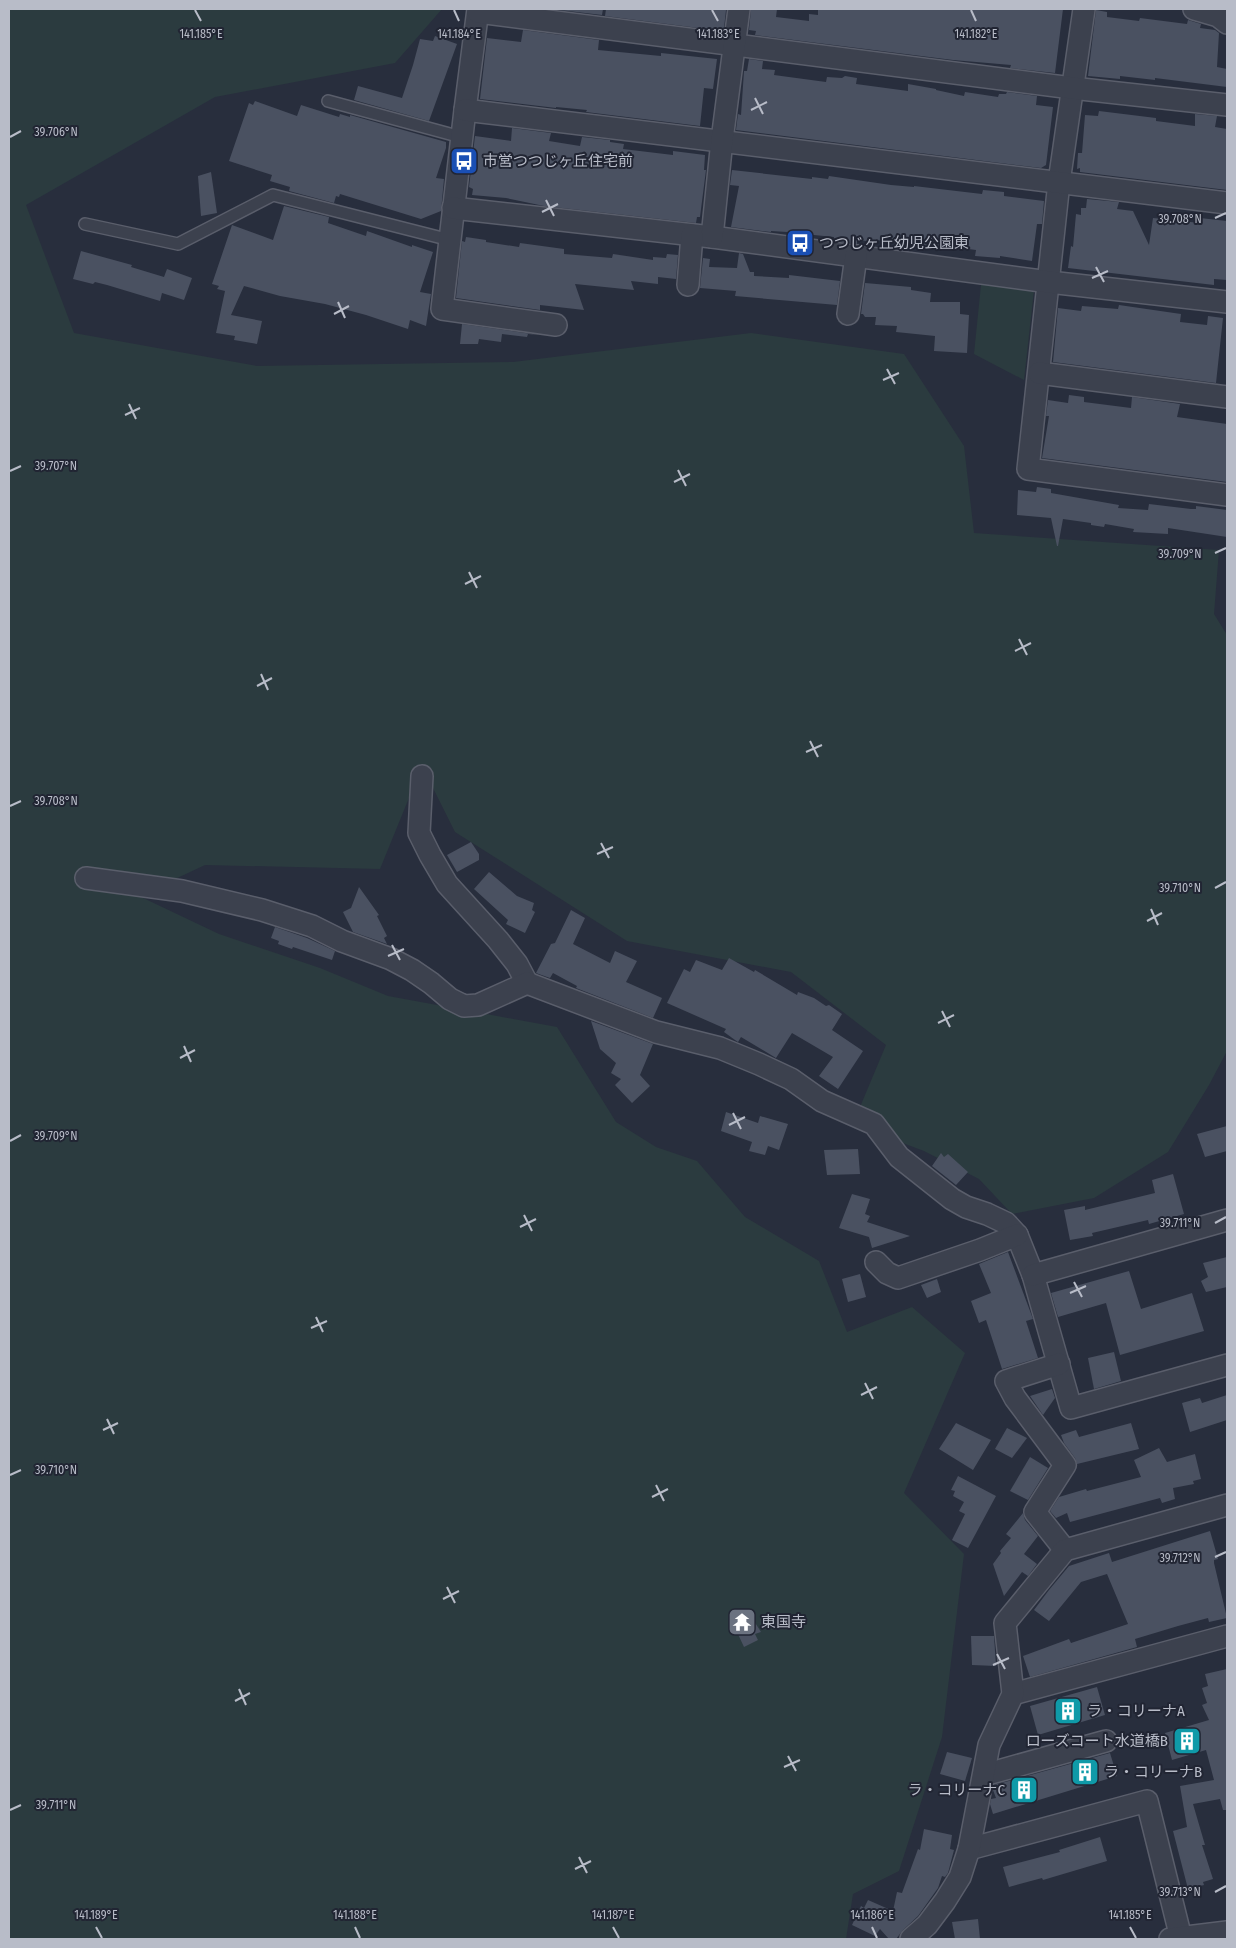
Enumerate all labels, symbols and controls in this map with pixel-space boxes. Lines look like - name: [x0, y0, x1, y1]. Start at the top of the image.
- text: 141.185°E: [179, 27, 223, 41]
- text: 141.184°E: [437, 27, 481, 41]
- text: 141.183°E: [696, 27, 740, 41]
- text: 141.182°E: [954, 27, 998, 41]
- text: 39.706°N: [34, 125, 78, 139]
- bus stop icon: 市営つつじヶ丘住宅前: [449, 146, 479, 176]
- place label: 市営つつじヶ丘住宅前: [483, 152, 633, 170]
- text: 39.708°N: [1158, 212, 1202, 226]
- bus stop icon: つつじヶ丘幼児公園東: [785, 228, 815, 258]
- place label: つつじヶ丘幼児公園東: [819, 234, 969, 252]
- text: 39.707°N: [35, 459, 77, 473]
- text: 39.709°N: [1158, 547, 1202, 561]
- text: 39.708°N: [34, 794, 78, 808]
- text: 39.710°N: [1159, 881, 1201, 895]
- text: 39.709°N: [34, 1129, 78, 1143]
- text: 39.711°N: [1160, 1216, 1200, 1230]
- text: 39.710°N: [35, 1463, 77, 1477]
- text: 39.712°N: [1159, 1551, 1201, 1565]
- temple icon: 東国寺: [727, 1607, 757, 1637]
- place label: 東国寺: [761, 1613, 806, 1631]
- building icon: ラ・コリーナA: [1053, 1696, 1083, 1726]
- place label: ラ・コリーナA: [1087, 1702, 1185, 1720]
- building icon: ローズコート水道橋B: [1172, 1726, 1202, 1756]
- place label: ローズコート水道橋B: [1026, 1732, 1168, 1750]
- building icon: ラ・コリーナB: [1070, 1757, 1100, 1787]
- place label: ラ・コリーナB: [1104, 1763, 1202, 1781]
- building icon: ラ・コリーナC: [1009, 1775, 1039, 1805]
- place label: ラ・コリーナC: [907, 1781, 1005, 1799]
- text: 39.711°N: [36, 1798, 76, 1812]
- text: 39.713°N: [1159, 1885, 1201, 1899]
- text: 141.189°E: [74, 1908, 118, 1922]
- text: 141.188°E: [333, 1908, 377, 1922]
- text: 141.187°E: [592, 1908, 635, 1922]
- text: 141.186°E: [850, 1908, 894, 1922]
- text: 141.185°E: [1108, 1908, 1152, 1922]

